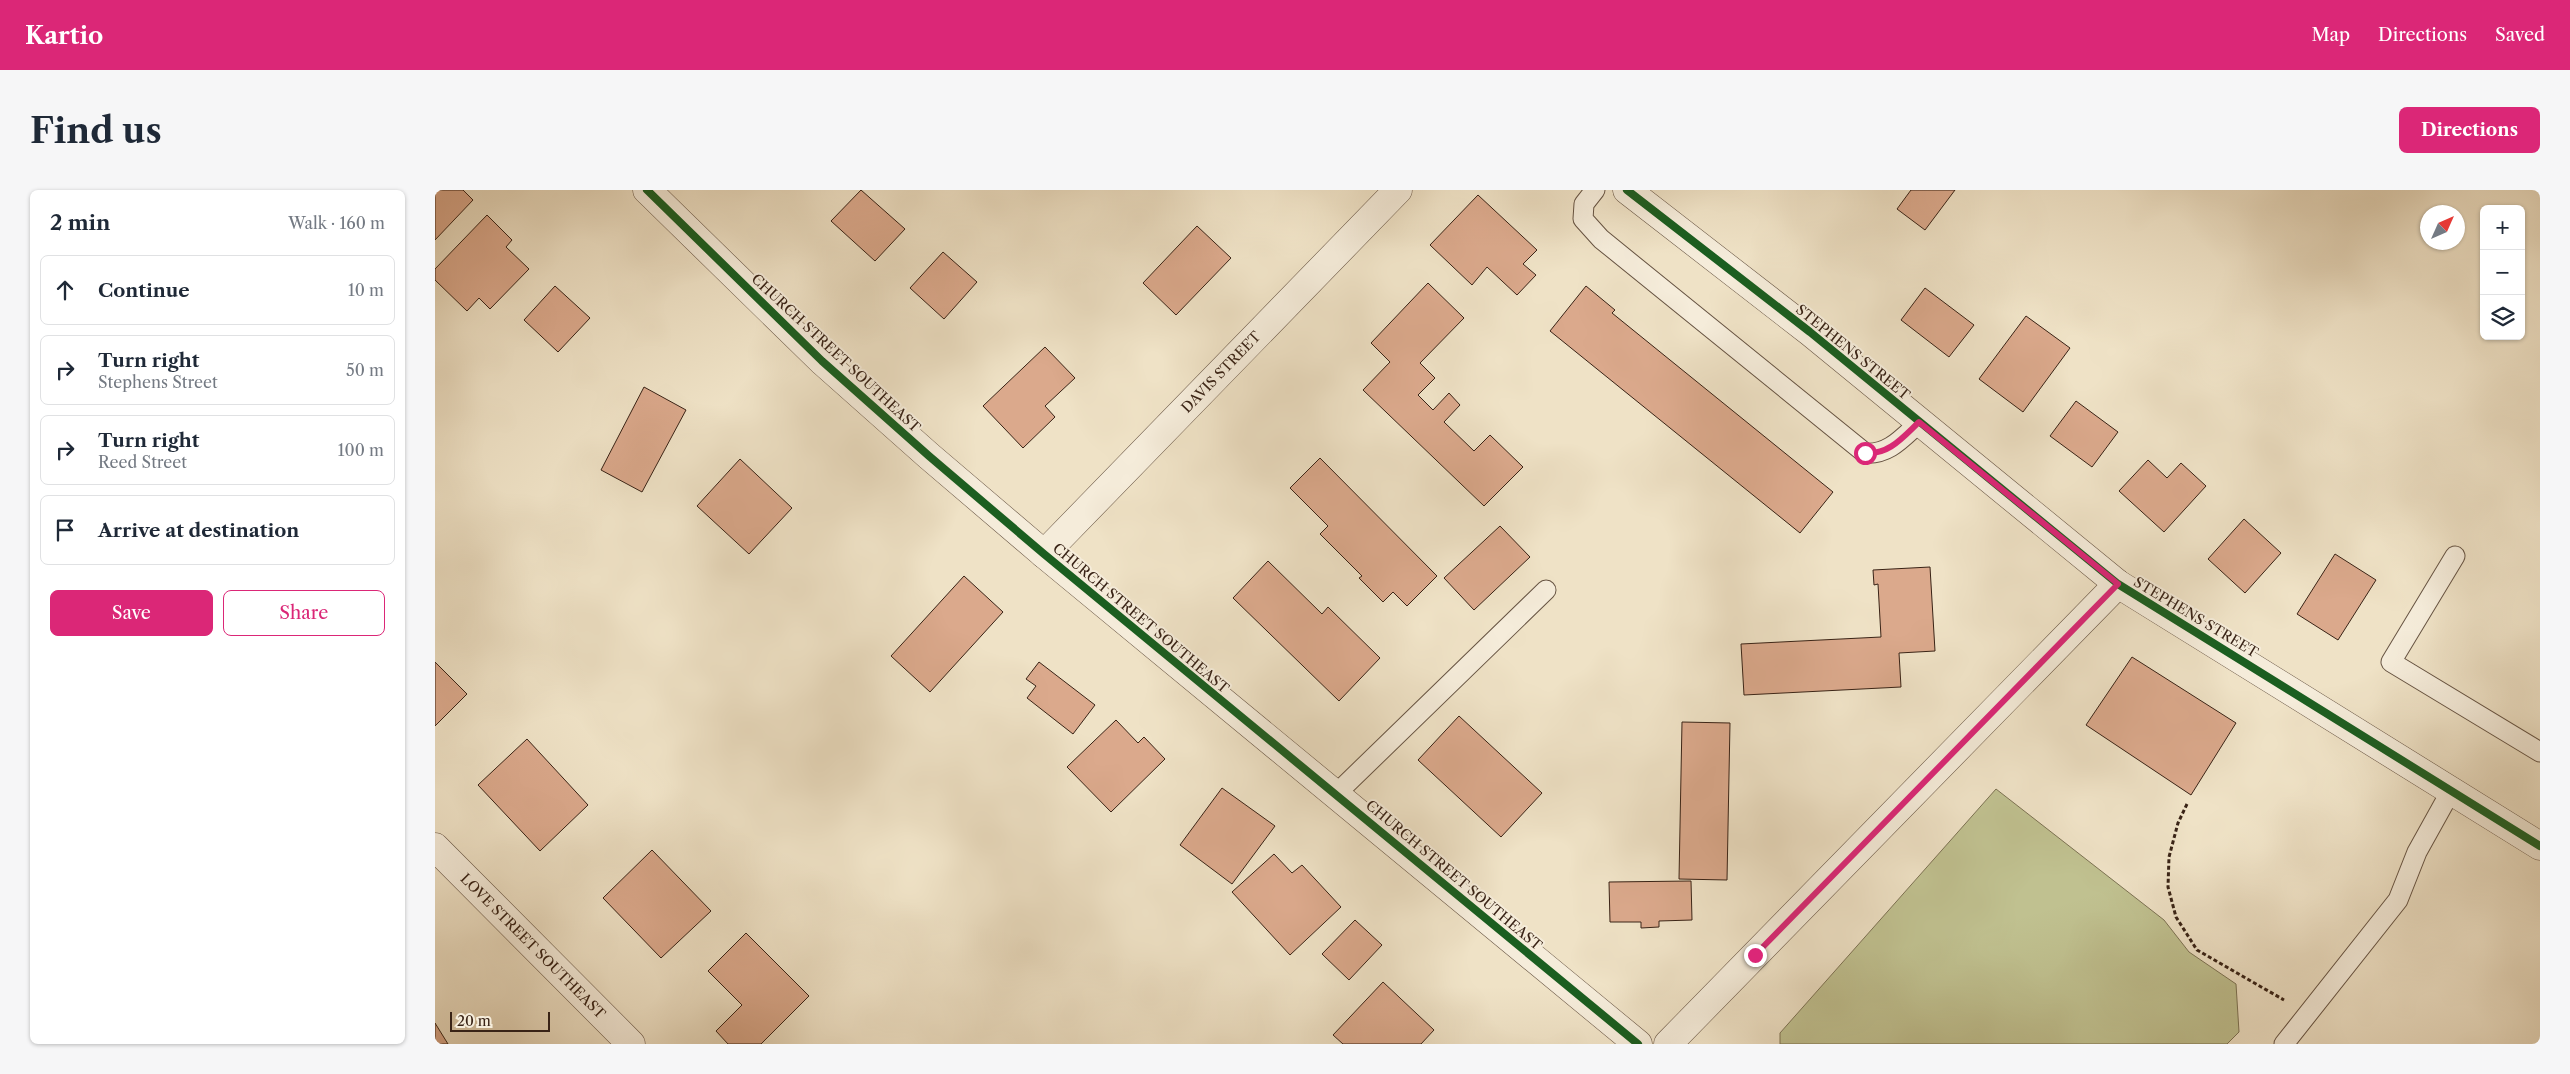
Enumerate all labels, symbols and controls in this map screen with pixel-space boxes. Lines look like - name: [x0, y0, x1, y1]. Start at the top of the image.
- text: Kartio: [25, 21, 103, 50]
- text: Map: [2311, 24, 2350, 46]
- text: Directions: [2378, 24, 2467, 46]
- text: Saved: [2495, 24, 2545, 46]
- button: Directions: [2399, 107, 2540, 153]
- text: Find us: [30, 109, 162, 152]
- north arrow: [2420, 205, 2465, 250]
- map controls: [2480, 205, 2525, 340]
- button: +: [2480, 205, 2525, 250]
- text: 2 min: [50, 210, 110, 235]
- text: Walk · 160 m: [288, 213, 385, 233]
- button: −: [2480, 250, 2525, 295]
- street label: CHURCH STREET SOUTHEAST: [748, 270, 925, 437]
- icon: ahead: [51, 276, 79, 304]
- text: Continue: [98, 279, 190, 302]
- text: 10 m: [348, 280, 384, 300]
- button: layers: [2480, 295, 2525, 340]
- street label: STEPHENS STREET: [1792, 300, 1914, 404]
- street label: DAVIS STREET: [1178, 327, 1265, 417]
- text: Turn right: [98, 349, 199, 372]
- icon: right: [51, 356, 79, 384]
- text: 50 m: [346, 360, 384, 380]
- text: Stephens Street: [98, 372, 218, 392]
- text: Turn right: [98, 429, 199, 452]
- icon: right: [51, 436, 79, 464]
- text: 100 m: [338, 440, 384, 460]
- route start: [1854, 442, 1877, 465]
- text: Reed Street: [98, 452, 187, 472]
- icon: arrive: [51, 516, 79, 544]
- text: Arrive at destination: [98, 519, 299, 542]
- street label: CHURCH STREET SOUTHEAST: [1049, 539, 1233, 697]
- street label: STEPHENS STREET: [2131, 573, 2262, 662]
- button: Save: [50, 590, 213, 636]
- button: Share: [223, 590, 385, 636]
- street label: CHURCH STREET SOUTHEAST: [1362, 796, 1546, 954]
- street label: LOVE STREET SOUTHEAST: [457, 870, 610, 1023]
- route end: [1744, 944, 1767, 967]
- scale bar: [450, 1009, 550, 1032]
- text: 20 m: [457, 1012, 491, 1030]

